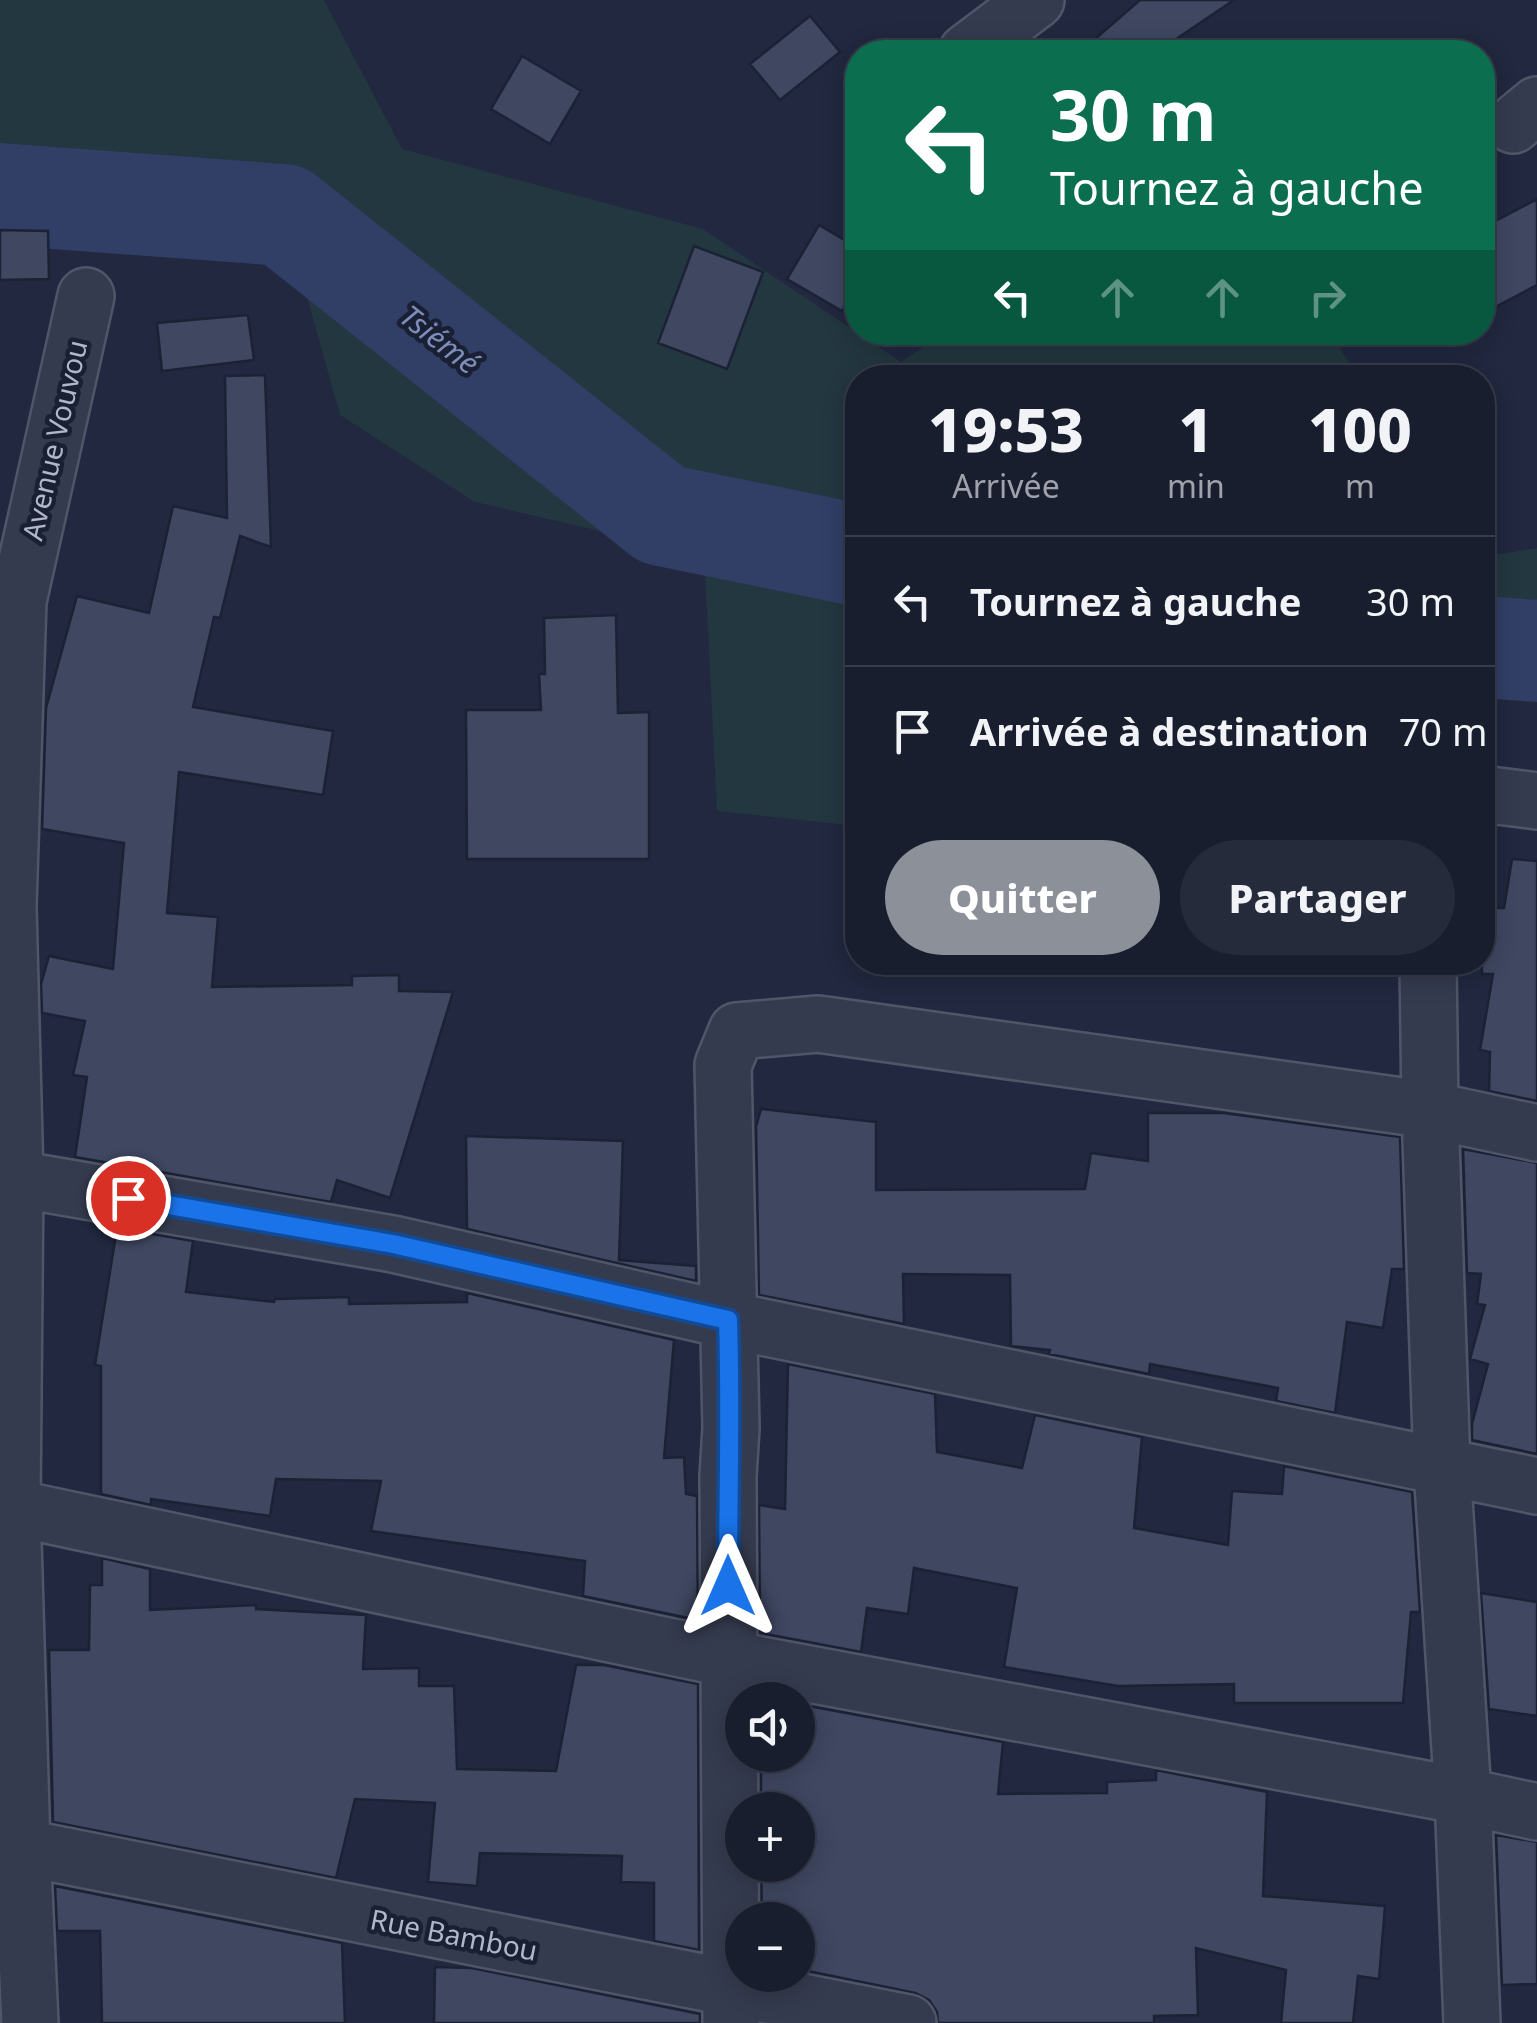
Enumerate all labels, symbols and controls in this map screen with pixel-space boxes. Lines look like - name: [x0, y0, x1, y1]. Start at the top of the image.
- text: 30 m: [1050, 66, 1217, 162]
- icon: left: [885, 80, 1015, 210]
- text: Tournez à gauche: [1050, 157, 1424, 218]
- icon: left: [985, 270, 1040, 325]
- icon: ahead: [1090, 270, 1145, 325]
- icon: ahead: [1195, 270, 1250, 325]
- icon: right: [1300, 270, 1355, 325]
- water label: Tsiémé: [392, 295, 488, 383]
- street label: Avenue Vouvou: [12, 336, 96, 544]
- text: 19:53: [928, 388, 1084, 470]
- text: 1: [1179, 388, 1213, 470]
- text: 100: [1308, 388, 1412, 470]
- text: Arrivée: [952, 464, 1060, 507]
- text: min: [1167, 464, 1225, 507]
- text: m: [1345, 464, 1375, 507]
- icon: left: [885, 574, 940, 629]
- text: Tournez à gauche: [970, 575, 1301, 627]
- text: 30 m: [1366, 575, 1455, 627]
- icon: arrive: [885, 704, 940, 759]
- text: Arrivée à destination: [970, 705, 1369, 757]
- text: 70 m: [1399, 705, 1488, 757]
- button: Quitter: [885, 840, 1160, 955]
- button: Partager: [1180, 840, 1455, 955]
- pin: [86, 1156, 171, 1241]
- icon: arrive: [101, 1171, 156, 1226]
- position arrow: [676, 1534, 780, 1638]
- map controls: [725, 1682, 815, 1992]
- button: sound: [725, 1682, 815, 1772]
- button: +: [725, 1792, 815, 1882]
- street label: Rue Bambou: [367, 1899, 541, 1969]
- button: −: [725, 1902, 815, 1992]

